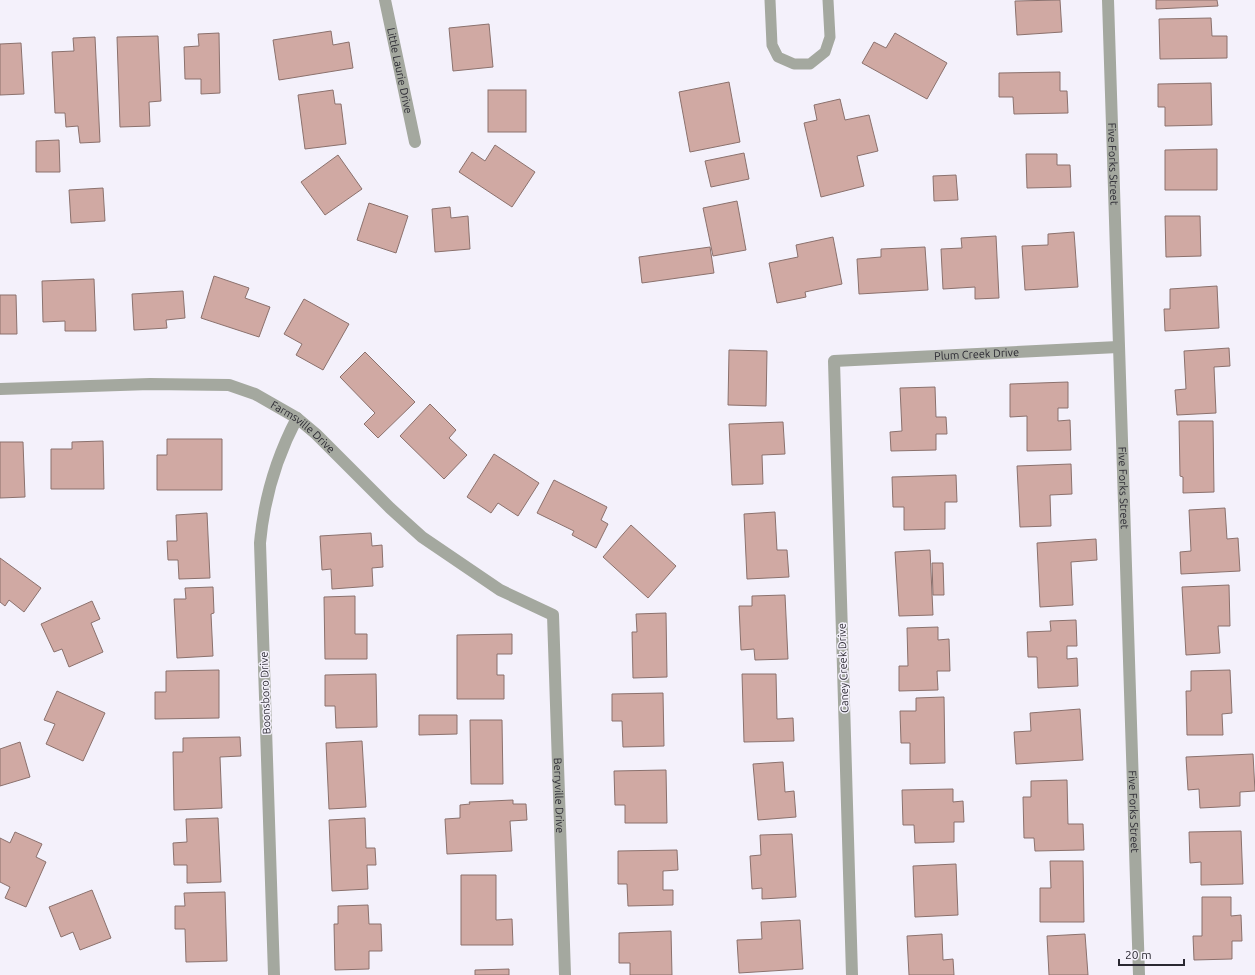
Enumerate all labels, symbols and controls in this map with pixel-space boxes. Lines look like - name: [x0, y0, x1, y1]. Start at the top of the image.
- street label: Little Laurie Drive: [385, 26, 415, 115]
- street label: Five Forks Street: [1106, 123, 1121, 206]
- street label: Plum Creek Drive: [934, 346, 1019, 362]
- street label: Farmsville Drive: [269, 398, 337, 455]
- street label: Five Forks Street: [1116, 446, 1131, 530]
- street label: Caney Creek Drive: [835, 623, 851, 713]
- street label: Boonsboro Drive: [258, 651, 272, 735]
- street label: Berryville Drive: [552, 757, 566, 833]
- street label: Five Forks Street: [1126, 770, 1141, 854]
- scale bar: [1119, 941, 1184, 967]
- text: 20 m: [1125, 948, 1152, 961]

